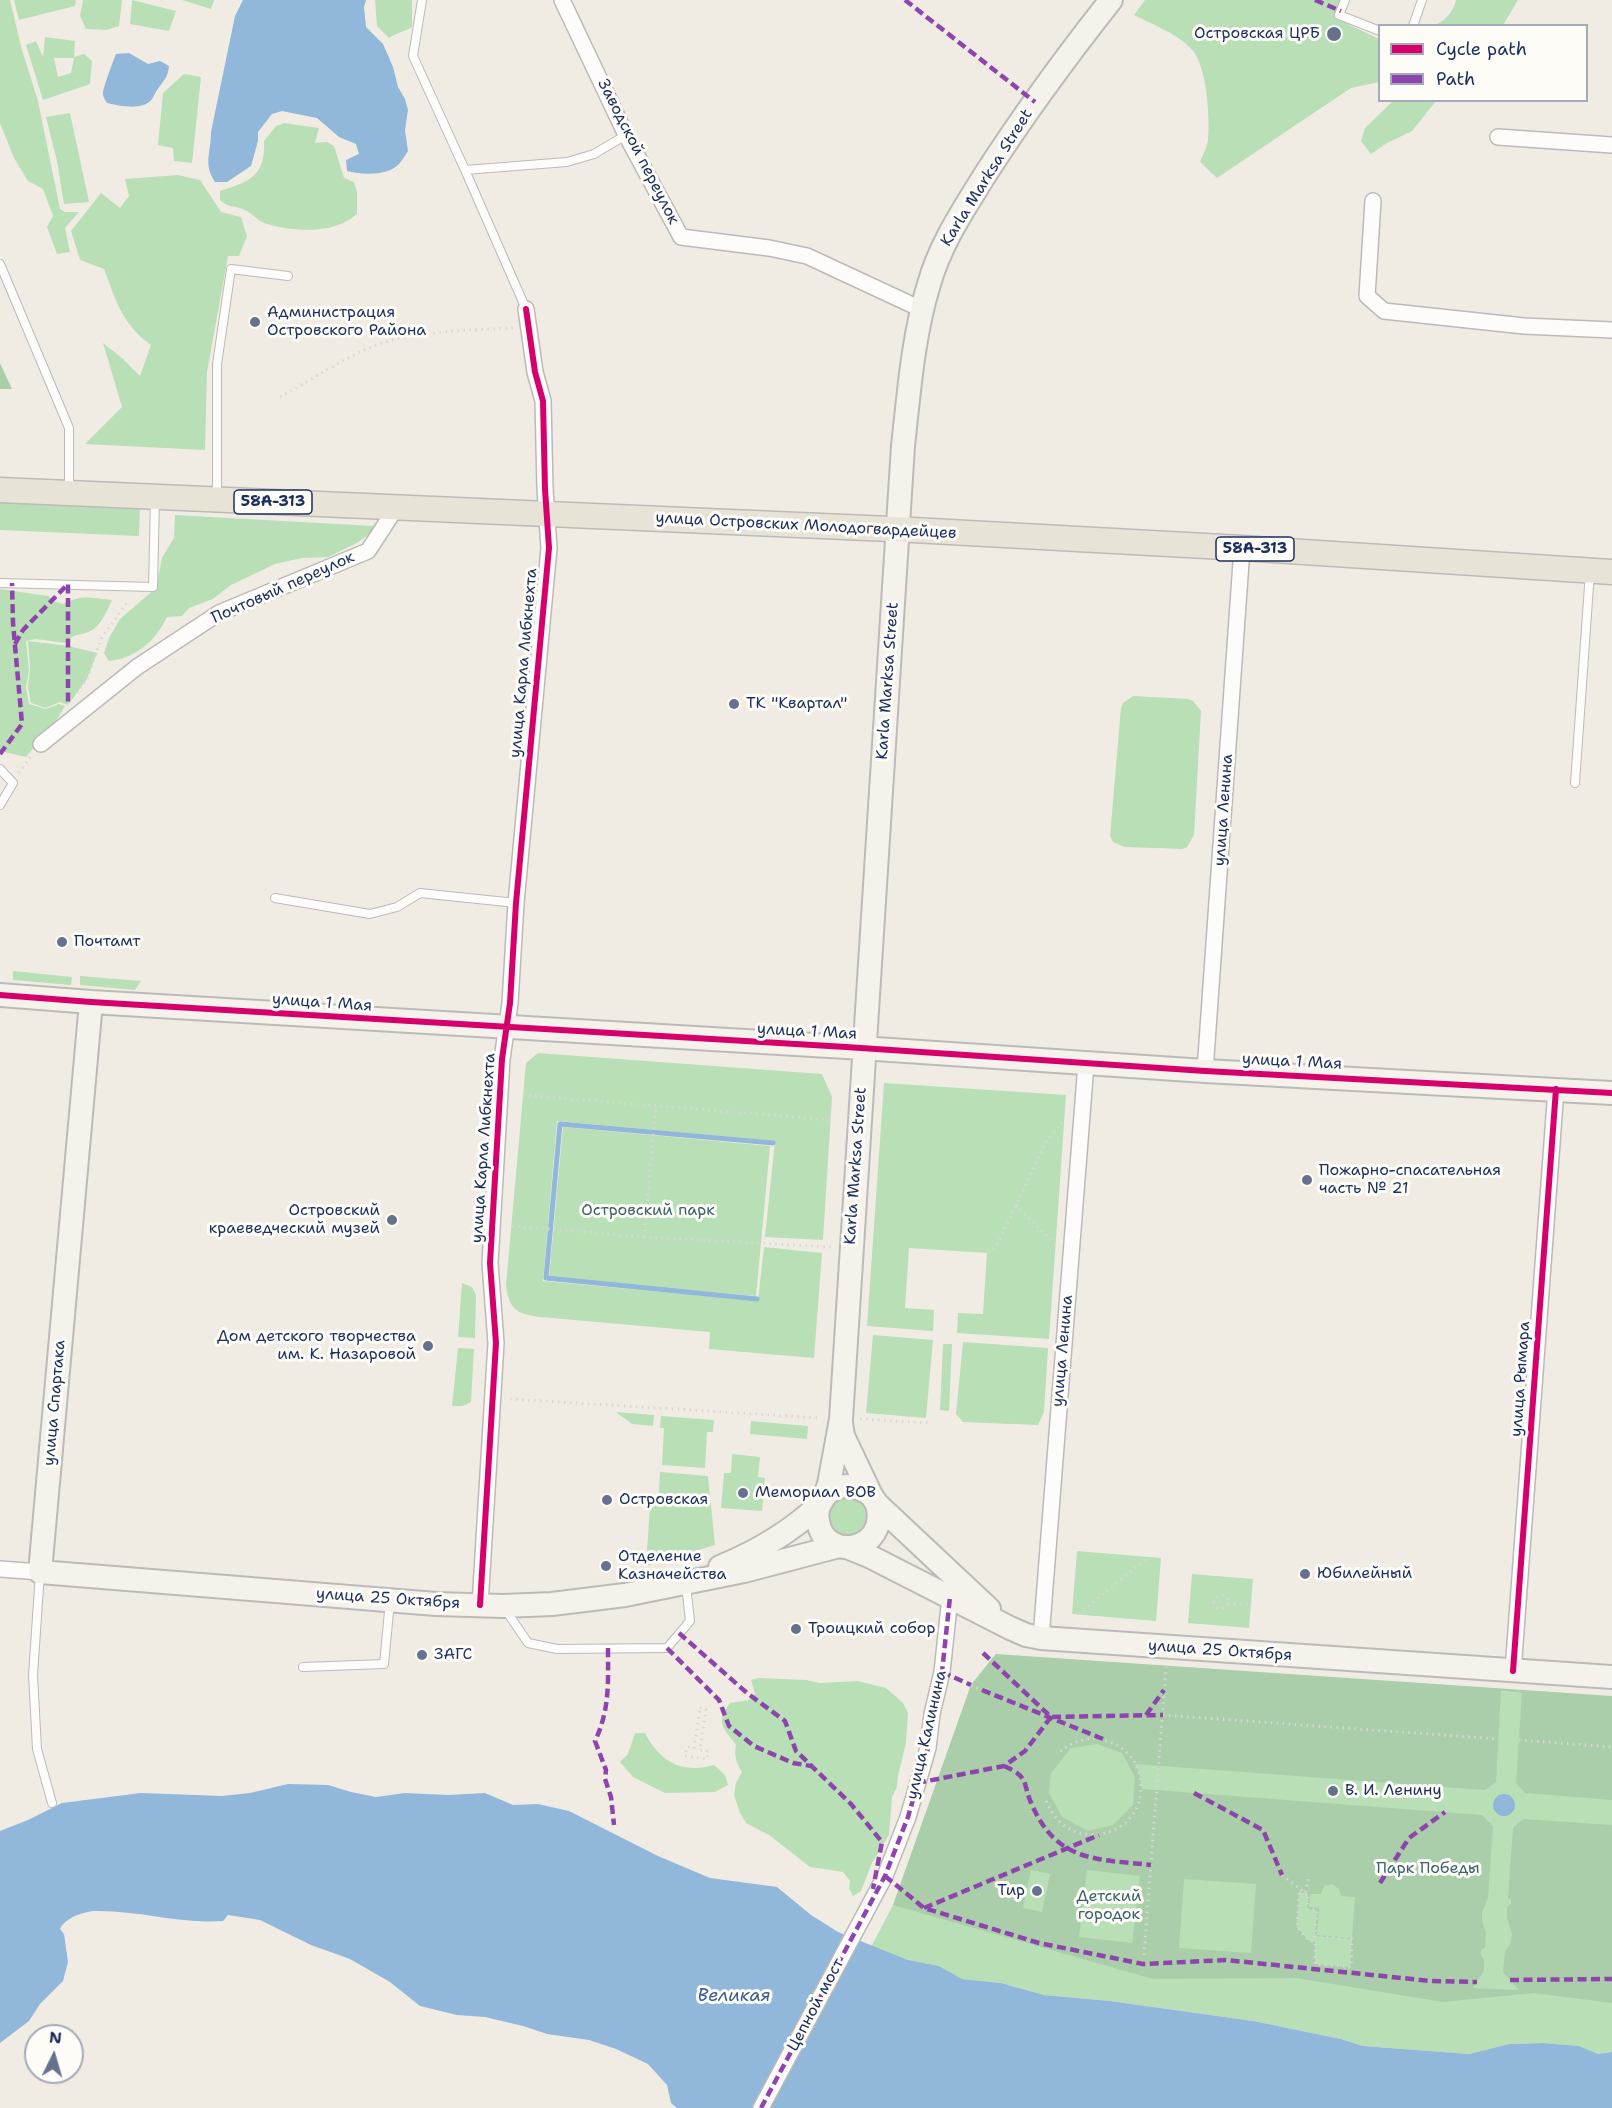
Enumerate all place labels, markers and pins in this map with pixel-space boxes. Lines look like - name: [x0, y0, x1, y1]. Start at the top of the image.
- place label: Островская ЦРБ: [1194, 24, 1320, 44]
- marker: Островская ЦРБ: [1325, 25, 1343, 43]
- place label: Администрация Островского Района: [267, 303, 426, 341]
- marker: Администрация Островского Района: [248, 315, 262, 329]
- place label: ТК "Квартал": [746, 694, 847, 714]
- marker: ТК "Квартал": [727, 697, 741, 711]
- place label: Почтамт: [74, 932, 140, 952]
- marker: Почтамт: [55, 935, 69, 949]
- place label: Пожарно-спасательная часть № 21: [1319, 1161, 1501, 1199]
- marker: Пожарно-спасательная часть № 21: [1300, 1173, 1314, 1187]
- place label: Островский краеведческий музей: [209, 1201, 380, 1239]
- marker: Островский краеведческий музей: [385, 1213, 399, 1227]
- place label: Дом детского творчества им. К. Назаровой: [217, 1327, 416, 1365]
- marker: Дом детского творчества им. К. Назаровой: [421, 1339, 435, 1353]
- place label: Мемориал ВОВ: [755, 1483, 876, 1503]
- marker: Мемориал ВОВ: [736, 1486, 750, 1500]
- place label: Островская: [619, 1490, 708, 1510]
- marker: Островская: [600, 1493, 614, 1507]
- place label: Отделение Казначейства: [618, 1547, 727, 1585]
- marker: Отделение Казначейства: [599, 1559, 613, 1573]
- place label: Юбилейный: [1317, 1564, 1412, 1584]
- marker: Юбилейный: [1298, 1567, 1312, 1581]
- place label: Троицкий собор: [808, 1619, 936, 1639]
- marker: Троицкий собор: [789, 1622, 803, 1636]
- place label: ЗАГС: [434, 1645, 472, 1665]
- marker: ЗАГС: [415, 1648, 429, 1662]
- place label: В. И. Ленину: [1345, 1781, 1442, 1801]
- marker: В. И. Ленину: [1326, 1784, 1340, 1798]
- place label: Тир: [997, 1881, 1025, 1901]
- marker: Тир: [1030, 1884, 1044, 1898]

